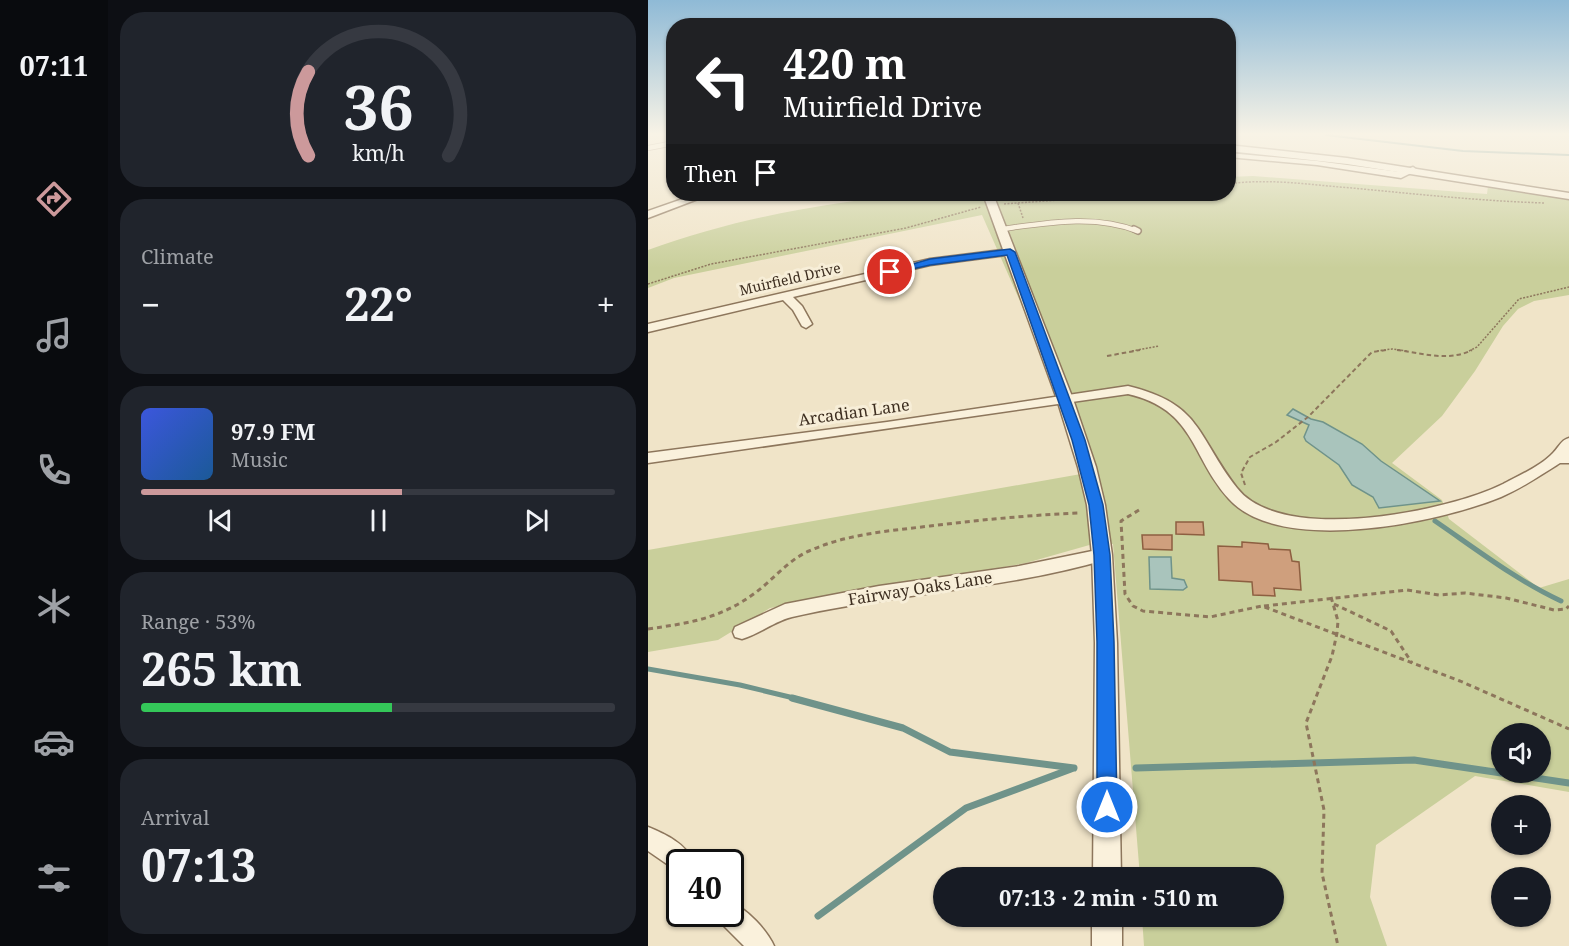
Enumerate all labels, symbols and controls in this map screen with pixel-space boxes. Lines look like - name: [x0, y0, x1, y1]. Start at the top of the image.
- text: 420 m: [783, 34, 907, 91]
- icon: left: [684, 42, 762, 120]
- text: 07:11: [19, 47, 89, 84]
- text: 36: [343, 64, 413, 149]
- text: Muirfield Drive: [783, 88, 982, 125]
- text: km/h: [352, 139, 405, 168]
- icon: arrive: [749, 156, 782, 189]
- text: Then: [684, 158, 737, 188]
- icon: directions: [33, 178, 75, 220]
- text: Climate: [141, 243, 214, 270]
- pin: [864, 246, 915, 297]
- icon: arrive: [873, 255, 906, 288]
- street label: Muirfield Drive: [737, 258, 842, 299]
- text: 22°: [344, 273, 413, 334]
- text: −: [141, 282, 160, 327]
- text: +: [597, 282, 615, 327]
- icon: music: [33, 314, 75, 356]
- street label: Arcadian Lane: [797, 393, 911, 431]
- text: 97.9 FM: [231, 416, 315, 446]
- text: Music: [231, 446, 288, 473]
- icon: phone: [33, 449, 75, 491]
- icon: previous: [204, 504, 237, 537]
- icon: pause: [362, 504, 395, 537]
- icon: next: [520, 504, 553, 537]
- street label: Fairway Oaks Lane: [846, 566, 994, 610]
- icon: climate: [33, 585, 75, 627]
- text: Range · 53%: [141, 608, 255, 635]
- text: 265 km: [141, 638, 302, 699]
- icon: car: [33, 721, 75, 763]
- map controls: [1491, 723, 1551, 927]
- button: sound: [1491, 723, 1551, 783]
- position arrow: [1075, 775, 1139, 839]
- button: +: [1491, 795, 1551, 855]
- text: Arrival: [141, 804, 209, 831]
- text: 07:13: [141, 834, 256, 895]
- speed limit sign: 40: [666, 849, 744, 927]
- icon: filters: [33, 857, 75, 899]
- button: −: [1491, 867, 1551, 927]
- text: 07:13 · 2 min · 510 m: [999, 882, 1218, 912]

